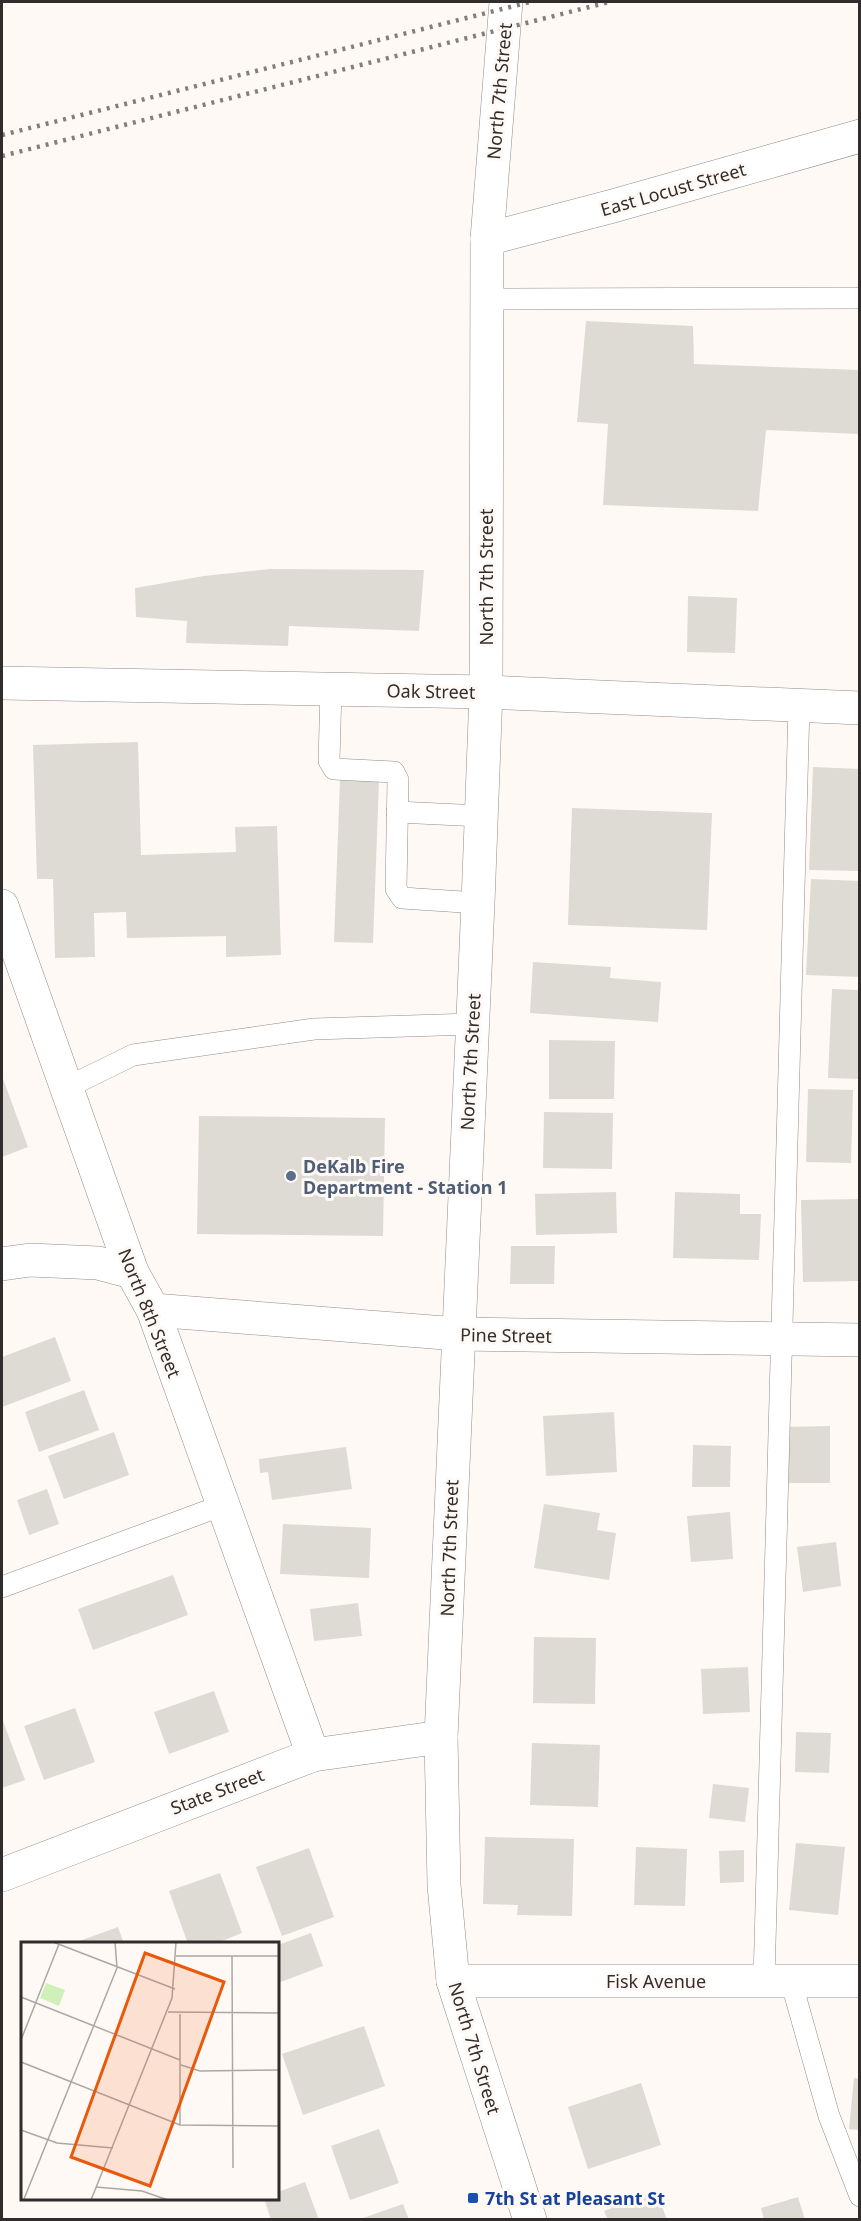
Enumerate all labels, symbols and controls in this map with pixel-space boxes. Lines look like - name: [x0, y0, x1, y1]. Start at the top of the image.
- street label: North 7th Street: [481, 21, 517, 160]
- street label: East Locust Street: [598, 157, 749, 221]
- street label: North 7th Street: [474, 508, 498, 646]
- street label: Oak Street: [386, 678, 476, 704]
- street label: North 7th Street: [454, 992, 486, 1131]
- place label: DeKalb Fire Department - Station 1: [303, 1154, 508, 1199]
- marker: DeKalb Fire Department - Station 1: [284, 1169, 298, 1183]
- street label: North 8th Street: [113, 1245, 187, 1382]
- street label: Pine Street: [460, 1322, 553, 1348]
- street label: North 7th Street: [435, 1479, 463, 1617]
- street label: State Street: [167, 1762, 268, 1820]
- inset map: [21, 1942, 279, 2200]
- street label: Fisk Avenue: [606, 1969, 706, 1993]
- street label: North 7th Street: [443, 1979, 507, 2118]
- place label: 7th St at Pleasant St: [485, 2186, 665, 2210]
- marker: 7th St at Pleasant St: [466, 2191, 480, 2205]

